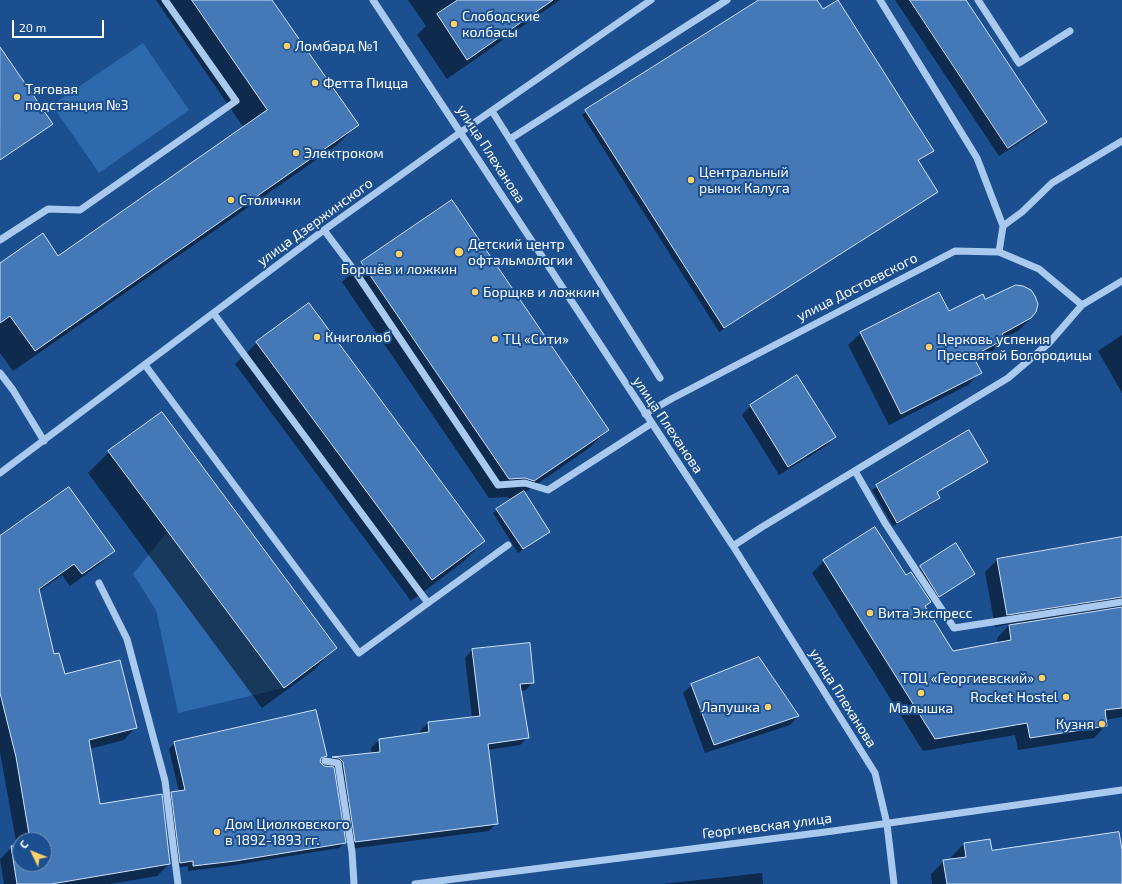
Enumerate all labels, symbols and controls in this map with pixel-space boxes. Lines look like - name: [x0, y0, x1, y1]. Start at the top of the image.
- place label: Слободские колбасы: [462, 8, 540, 40]
- scale bar: [14, 12, 106, 38]
- marker: Слободские колбасы: [449, 19, 459, 29]
- text: 20 m: [19, 20, 46, 34]
- place label: Ломбард №1: [295, 38, 378, 54]
- marker: Ломбард №1: [282, 41, 292, 51]
- place label: Фетта Пицца: [323, 75, 408, 91]
- marker: Фетта Пицца: [310, 78, 320, 88]
- place label: Тяговая подстанция №3: [25, 81, 129, 114]
- marker: Тяговая подстанция №3: [12, 92, 22, 102]
- street label: улица Плеханова: [453, 102, 529, 206]
- place label: Электроком: [304, 145, 384, 161]
- marker: Электроком: [291, 148, 301, 158]
- place label: Центральный рынок Калуга: [699, 164, 790, 196]
- street label: улица Дзержинского: [254, 174, 376, 270]
- marker: Центральный рынок Калуга: [686, 175, 696, 185]
- place label: Столички: [239, 192, 301, 208]
- marker: Столички: [226, 195, 236, 205]
- place label: Детский центр офтальмологии: [468, 236, 573, 268]
- marker: Детский центр офтальмологии: [453, 246, 465, 258]
- marker: Боршёв и ложкин: [394, 249, 404, 259]
- street label: улица Достоевского: [794, 249, 920, 325]
- place label: Боршёв и ложкин: [341, 261, 457, 277]
- place label: Борщкв и ложкин: [483, 284, 600, 300]
- marker: Борщкв и ложкин: [470, 287, 480, 297]
- place label: Книголюб: [325, 329, 391, 345]
- place label: ТЦ «Сити»: [503, 331, 569, 347]
- place label: Церковь успения Пресвятой Богородицы: [937, 331, 1092, 364]
- marker: Книголюб: [312, 332, 322, 342]
- marker: ТЦ «Сити»: [490, 334, 500, 344]
- marker: Церковь успения Пресвятой Богородицы: [924, 342, 934, 352]
- street label: улица Плеханова: [629, 373, 707, 477]
- place label: Вита Экспресс: [878, 605, 972, 621]
- marker: Вита Экспресс: [865, 608, 875, 618]
- street label: улица Плеханова: [806, 645, 880, 751]
- place label: ТОЦ «Георгиевский»: [901, 670, 1034, 686]
- marker: ТОЦ «Георгиевский»: [1037, 673, 1047, 683]
- marker: Малышка: [916, 688, 926, 698]
- place label: Rocket Hostel: [970, 689, 1058, 705]
- marker: Rocket Hostel: [1061, 692, 1071, 702]
- place label: Лапушка: [701, 699, 760, 715]
- place label: Малышка: [889, 700, 953, 716]
- marker: Лапушка: [763, 702, 773, 712]
- place label: Кузня: [1056, 716, 1094, 732]
- marker: Кузня: [1097, 719, 1107, 729]
- street label: Георгиевская улица: [701, 810, 833, 842]
- place label: Дом Циолковского в 1892-1893 гг.: [225, 816, 350, 848]
- marker: Дом Циолковского в 1892-1893 гг.: [212, 827, 222, 837]
- north arrow: [12, 832, 52, 872]
- text: С: [17, 837, 31, 851]

